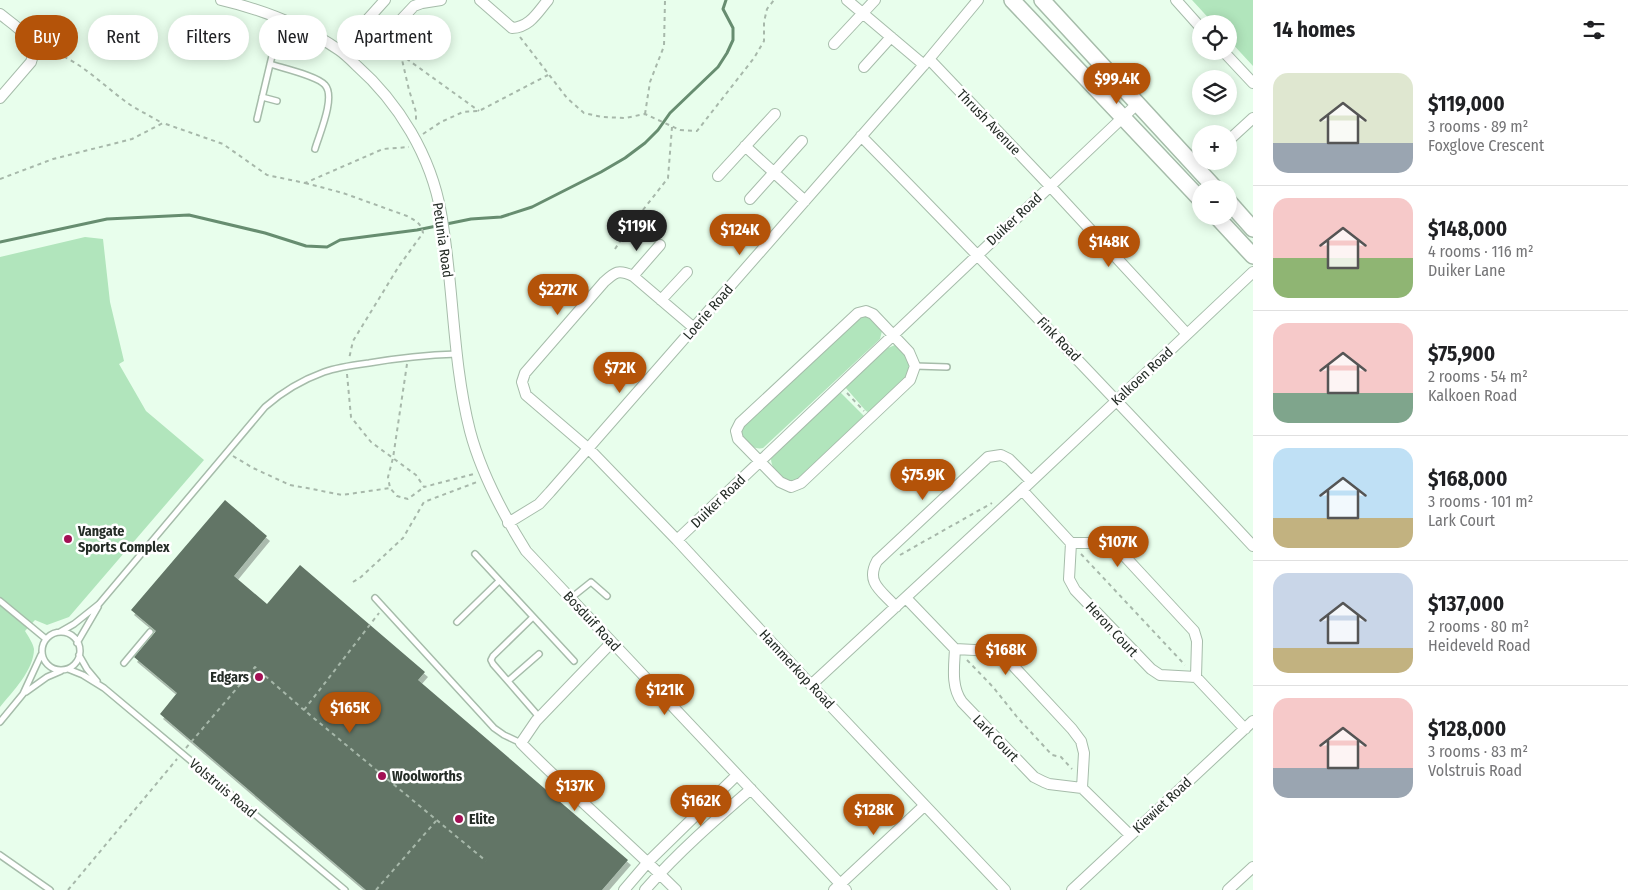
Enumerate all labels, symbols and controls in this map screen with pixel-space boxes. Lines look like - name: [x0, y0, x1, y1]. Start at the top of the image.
- chip: Buy: [15, 15, 78, 60]
- chip: Rent: [88, 15, 158, 60]
- chip: Filters: [168, 15, 249, 60]
- chip: New: [259, 15, 327, 60]
- chip: Apartment: [337, 15, 451, 60]
- map controls: [1192, 15, 1237, 225]
- button: locate: [1192, 15, 1237, 60]
- icon: filters: [1580, 16, 1608, 44]
- text: 14 homes: [1273, 17, 1355, 43]
- pin: $99.4K: [1076, 62, 1158, 105]
- text: $99.4K: [1094, 69, 1140, 88]
- button: layers: [1192, 70, 1237, 115]
- street label: Thrush Avenue: [953, 86, 1024, 159]
- text: $119,000: [1428, 91, 1505, 117]
- icon: home: [1313, 93, 1373, 153]
- text: 3 rooms · 89 m²: [1428, 117, 1528, 136]
- button: +: [1192, 125, 1237, 170]
- text: Foxglove Crescent: [1428, 136, 1544, 155]
- button: −: [1192, 180, 1237, 225]
- street label: Duiker Road: [983, 189, 1046, 249]
- street label: Petunia Road: [429, 201, 456, 279]
- pin: $119K: [602, 210, 672, 252]
- pin: $124K: [705, 214, 775, 256]
- text: $119K: [618, 216, 656, 235]
- text: $148,000: [1428, 216, 1507, 242]
- icon: home: [1313, 218, 1373, 278]
- text: $124K: [721, 220, 759, 239]
- pin: $148K: [1074, 226, 1144, 268]
- text: $148K: [1089, 232, 1129, 251]
- text: 4 rooms · 116 m²: [1428, 242, 1534, 261]
- text: Duiker Lane: [1428, 261, 1505, 280]
- pin: $227K: [523, 274, 593, 316]
- text: $227K: [539, 280, 577, 299]
- street label: Loerie Road: [680, 281, 737, 343]
- street label: Fink Road: [1033, 314, 1084, 365]
- text: $75,900: [1428, 341, 1495, 367]
- icon: home: [1313, 343, 1373, 403]
- street label: Kalkoen Road: [1108, 344, 1177, 409]
- pin: $72K: [590, 352, 650, 394]
- text: $72K: [604, 358, 636, 377]
- text: 2 rooms · 54 m²: [1428, 367, 1528, 386]
- text: Kalkoen Road: [1428, 386, 1517, 405]
- pin: $75.9K: [882, 458, 964, 501]
- text: $75.9K: [901, 465, 945, 484]
- text: $168,000: [1428, 466, 1508, 492]
- icon: home: [1313, 468, 1373, 528]
- street label: Duiker Road: [687, 471, 749, 532]
- text: 3 rooms · 101 m²: [1428, 492, 1533, 511]
- text: Lark Court: [1428, 511, 1495, 530]
- place label: Vangate Sports Complex: [77, 523, 170, 556]
- pin: $107K: [1083, 526, 1153, 568]
- text: $107K: [1099, 532, 1137, 551]
- marker: Vangate Sports Complex: [62, 533, 74, 545]
- street label: Bosduif Road: [560, 588, 624, 655]
- text: $137,000: [1428, 591, 1504, 617]
- icon: home: [1313, 593, 1373, 653]
- street label: Heron Court: [1082, 598, 1142, 661]
- text: 2 rooms · 80 m²: [1428, 617, 1529, 636]
- street label: Hammerkop Road: [756, 626, 838, 713]
- pin: $168K: [971, 634, 1041, 676]
- text: Heideveld Road: [1428, 636, 1531, 655]
- text: $168K: [986, 640, 1026, 659]
- place label: Edgars: [210, 669, 249, 686]
- marker: Edgars: [253, 671, 265, 683]
- pin: $121K: [630, 674, 700, 716]
- text: $121K: [646, 680, 684, 699]
- pin: $165K: [315, 692, 385, 734]
- text: $165K: [330, 698, 370, 717]
- street label: Lark Court: [969, 711, 1022, 766]
- text: $128,000: [1428, 716, 1506, 742]
- icon: home: [1313, 718, 1373, 778]
- text: 3 rooms · 83 m²: [1428, 742, 1528, 761]
- street label: Volstruis Road: [186, 755, 260, 821]
- text: Volstruis Road: [1428, 761, 1522, 780]
- place label: Woolworths: [392, 768, 462, 785]
- marker: Woolworths: [376, 770, 388, 782]
- pin: $137K: [540, 770, 610, 812]
- street label: Kiewiet Road: [1129, 774, 1195, 837]
- text: $137K: [556, 776, 594, 795]
- pin: $162K: [666, 784, 736, 827]
- text: $162K: [681, 791, 721, 810]
- pin: $128K: [839, 794, 909, 836]
- text: $128K: [854, 800, 894, 819]
- place label: Elite: [469, 811, 495, 828]
- marker: Elite: [453, 813, 465, 825]

